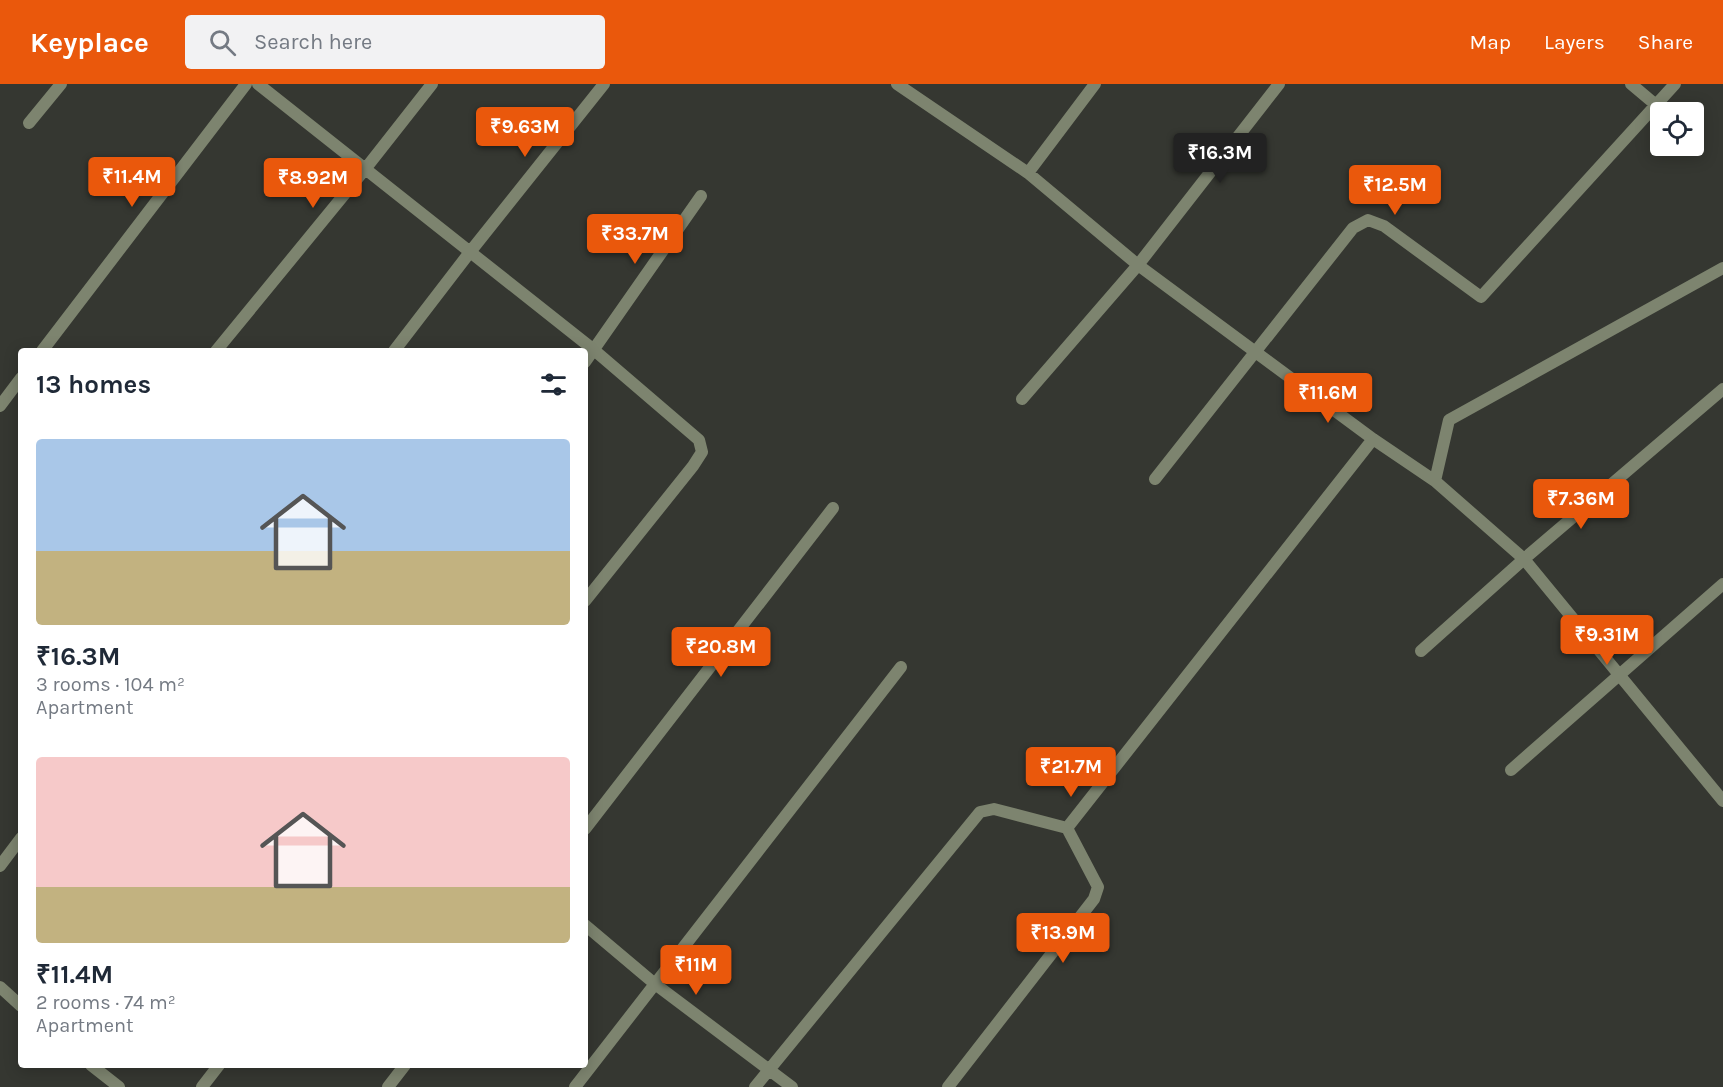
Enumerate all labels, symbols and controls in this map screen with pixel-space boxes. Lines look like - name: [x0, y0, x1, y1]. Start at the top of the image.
- search box: [185, 15, 605, 69]
- text: Keyplace: [30, 26, 149, 59]
- icon: search: [206, 26, 239, 59]
- text: Search here: [254, 29, 372, 55]
- text: Map: [1469, 30, 1511, 54]
- text: Layers: [1544, 30, 1605, 54]
- text: Share: [1638, 30, 1693, 54]
- map controls: [1650, 102, 1704, 156]
- button: locate: [1650, 102, 1704, 156]
- pin: ₹9.63M: [476, 107, 574, 158]
- text: ₹9.63M: [490, 115, 560, 138]
- pin: ₹16.3M: [1171, 133, 1269, 184]
- text: ₹16.3M: [1188, 141, 1252, 164]
- pin: ₹11.4M: [83, 157, 181, 208]
- pin: ₹8.92M: [264, 158, 362, 209]
- text: ₹11.4M: [102, 165, 162, 188]
- pin: ₹12.5M: [1346, 165, 1444, 216]
- text: ₹8.92M: [278, 166, 348, 189]
- text: ₹12.5M: [1363, 173, 1427, 196]
- pin: ₹33.7M: [586, 214, 684, 265]
- text: ₹33.7M: [601, 222, 669, 245]
- icon: filters: [537, 368, 570, 401]
- text: 13 homes: [36, 369, 151, 400]
- pin: ₹11.6M: [1279, 373, 1377, 424]
- text: ₹11.6M: [1298, 381, 1358, 404]
- icon: home: [249, 478, 357, 586]
- pin: ₹7.36M: [1532, 479, 1630, 530]
- text: ₹7.36M: [1547, 487, 1615, 510]
- pin: ₹9.31M: [1558, 615, 1656, 666]
- text: ₹9.31M: [1575, 623, 1640, 646]
- pin: ₹20.8M: [672, 627, 770, 678]
- text: ₹20.8M: [686, 635, 756, 658]
- text: ₹16.3M: [36, 641, 120, 672]
- text: 3 rooms · 104 m²: [36, 673, 185, 696]
- text: Apartment: [36, 696, 134, 719]
- pin: ₹21.7M: [1022, 747, 1120, 798]
- text: ₹21.7M: [1040, 755, 1102, 778]
- icon: home: [249, 796, 357, 904]
- pin: ₹13.9M: [1014, 913, 1112, 964]
- text: ₹13.9M: [1031, 921, 1096, 944]
- pin: ₹11M: [660, 945, 732, 996]
- text: ₹11M: [674, 953, 718, 976]
- text: ₹11.4M: [36, 959, 113, 990]
- text: 2 rooms · 74 m²: [36, 991, 176, 1014]
- text: Apartment: [36, 1014, 134, 1037]

